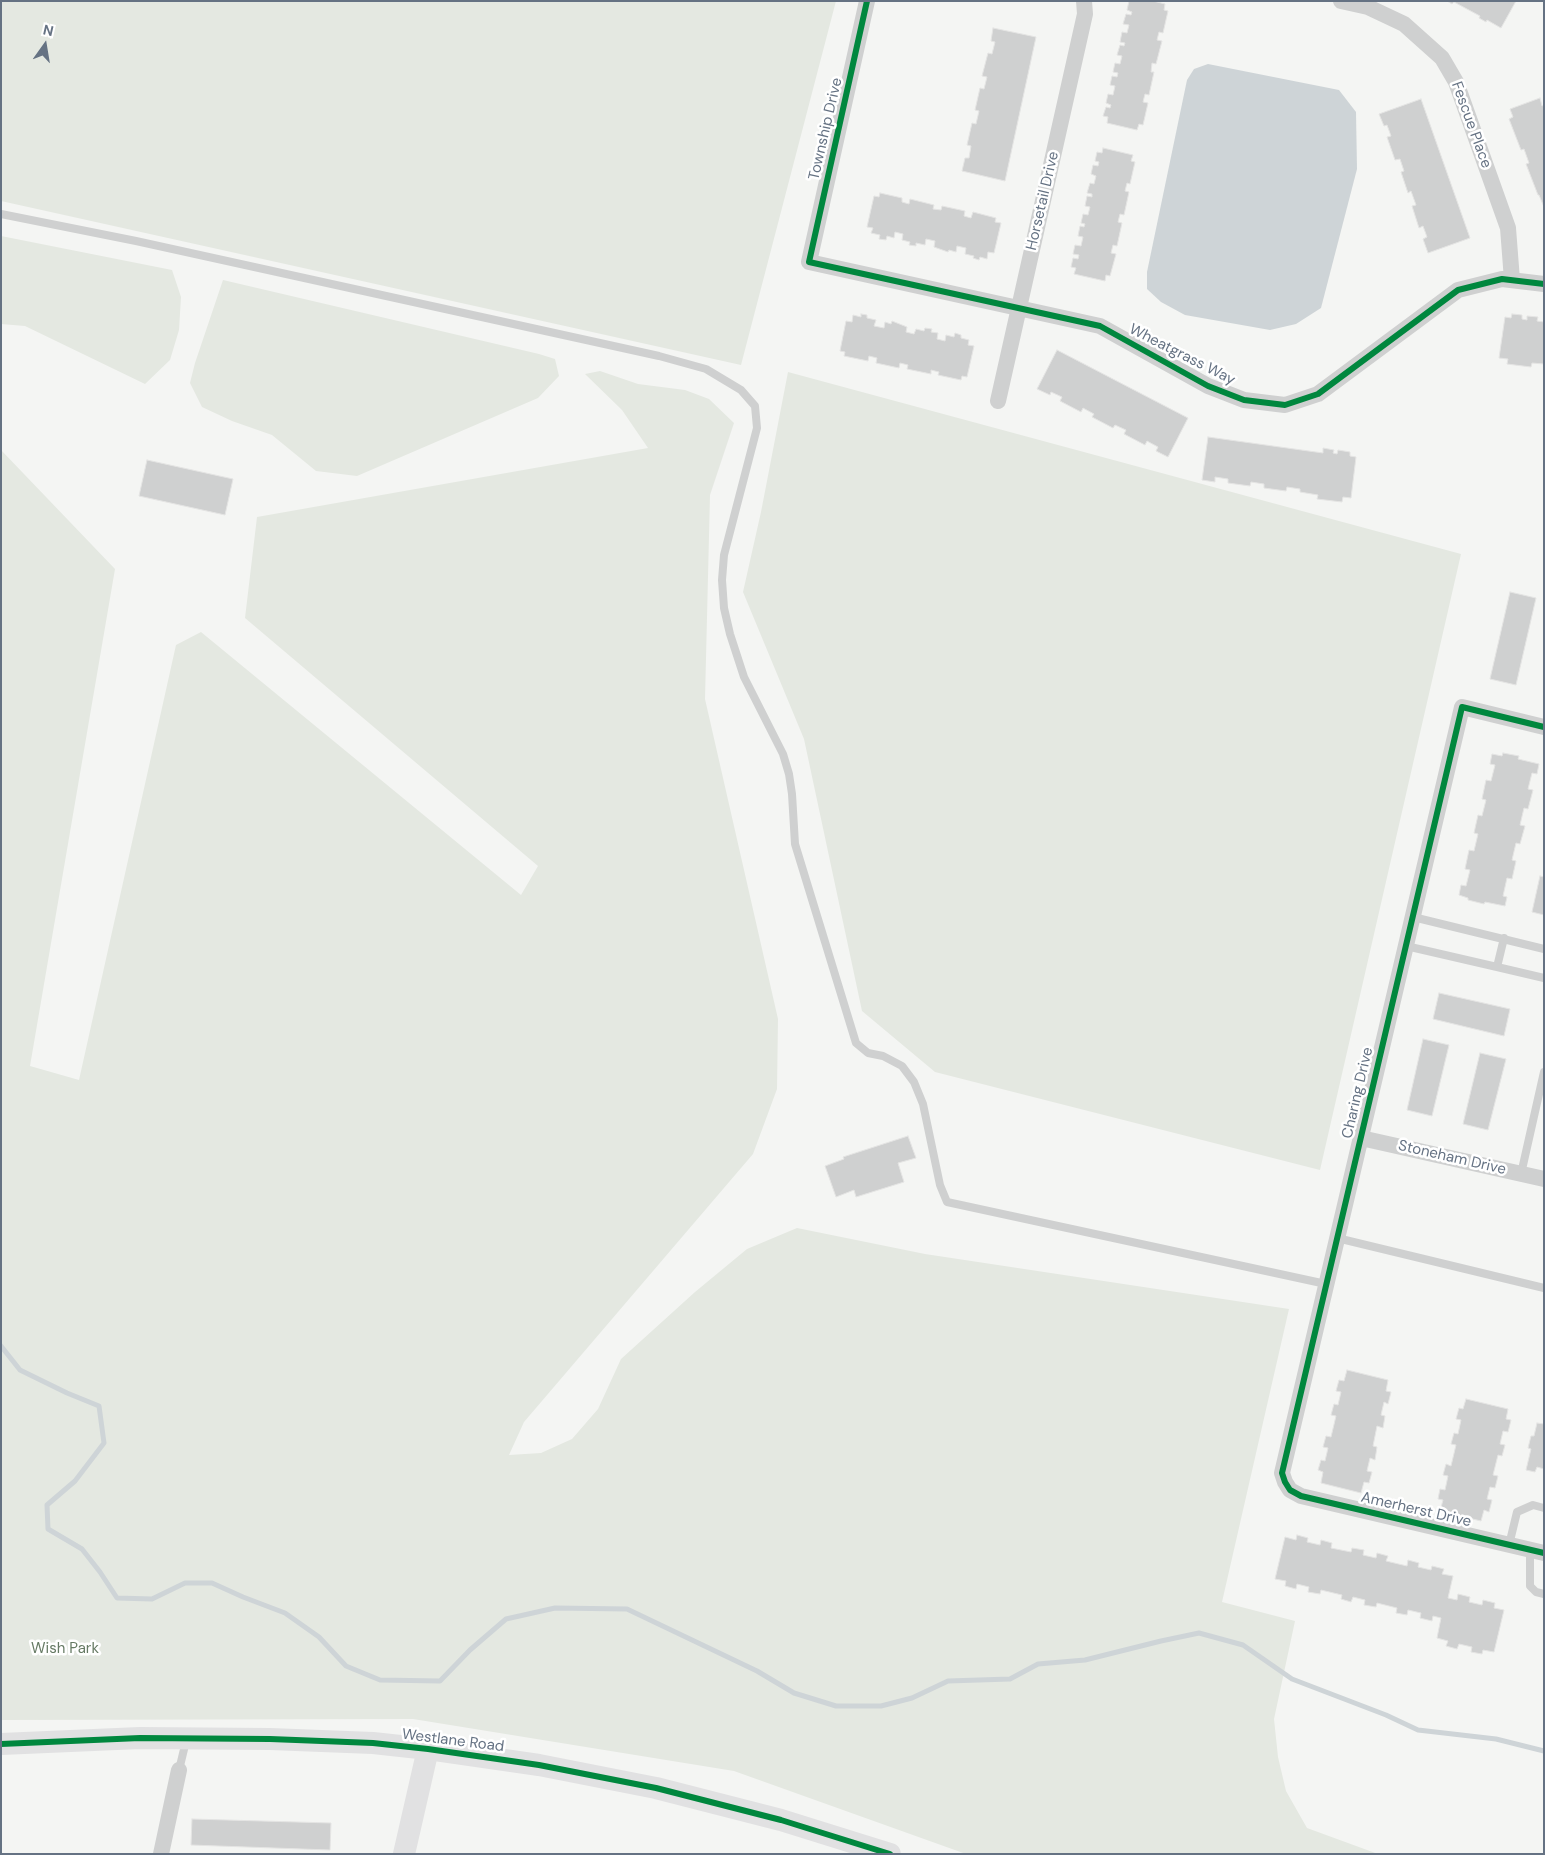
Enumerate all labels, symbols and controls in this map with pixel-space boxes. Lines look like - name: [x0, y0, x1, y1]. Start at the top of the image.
- north arrow: [20, 20, 70, 70]
- text: N: [41, 20, 55, 40]
- street label: Township Drive: [805, 76, 847, 182]
- street label: Fescue Place: [1447, 79, 1495, 171]
- street label: Horsetail Drive: [1023, 150, 1063, 252]
- street label: Wheatgrass Way: [1126, 320, 1238, 390]
- street label: Charing Drive: [1339, 1046, 1377, 1140]
- street label: Stoneham Drive: [1396, 1137, 1508, 1179]
- street label: Amerherst Drive: [1359, 1489, 1473, 1531]
- park label: Wish Park: [31, 1640, 99, 1658]
- street label: Westlane Road: [401, 1726, 505, 1756]

